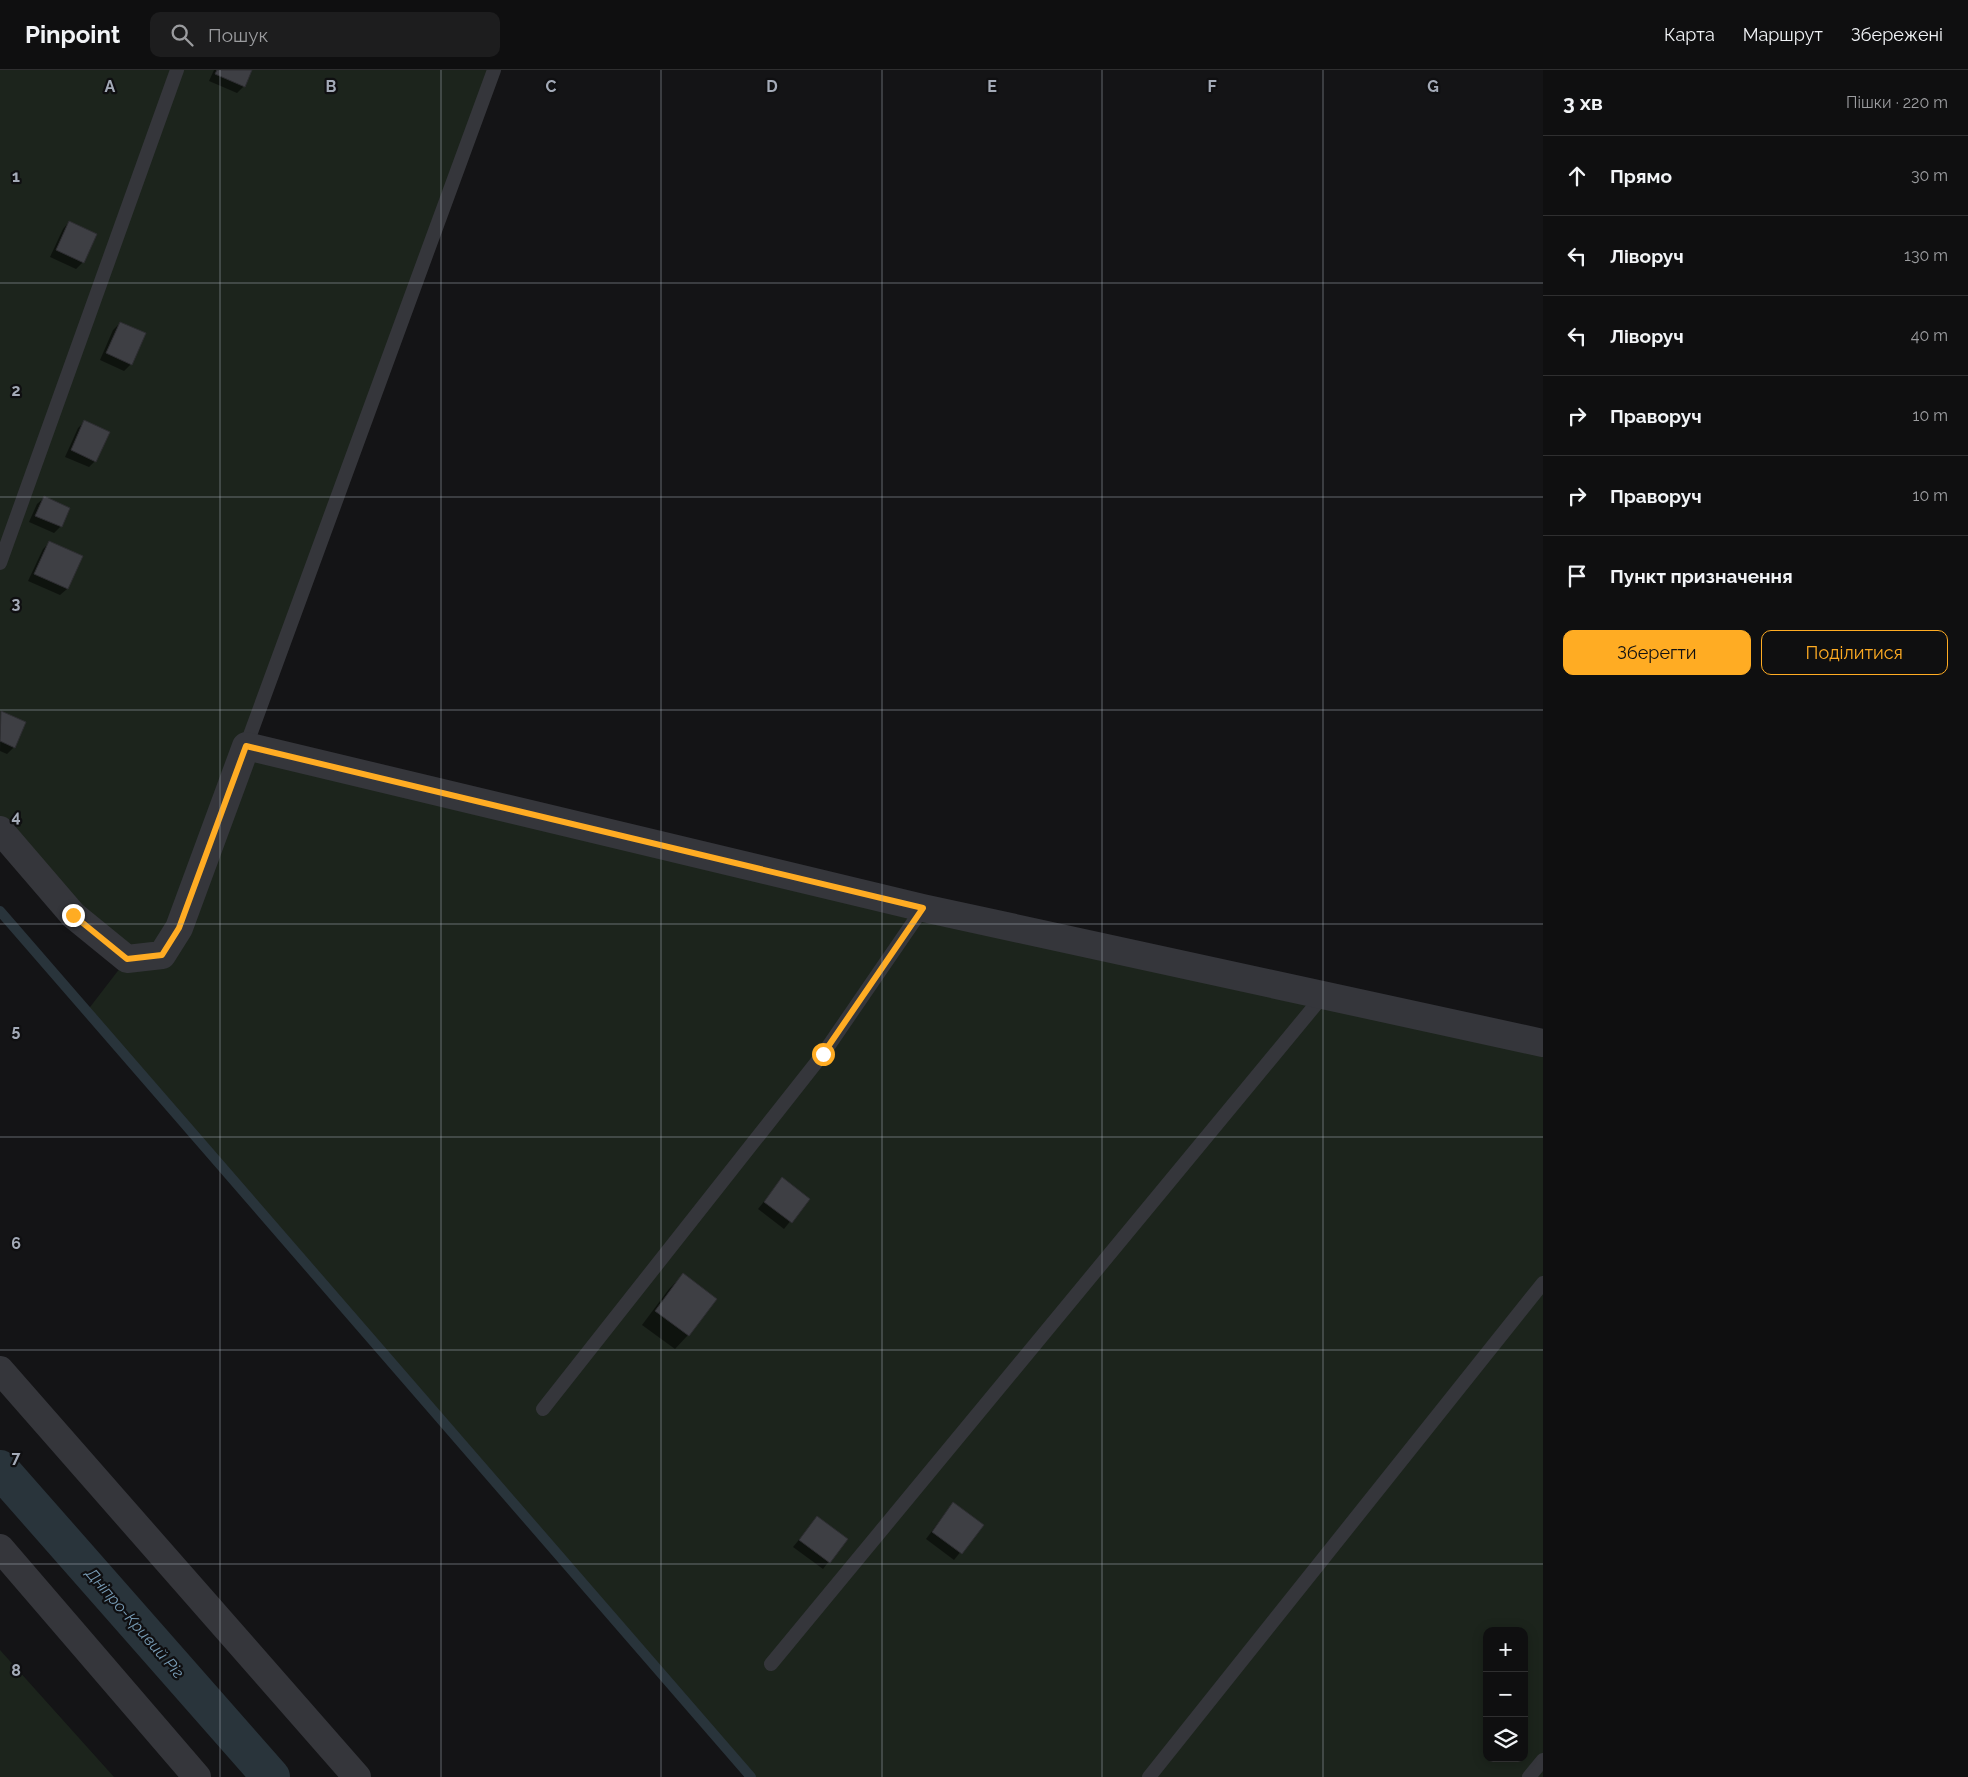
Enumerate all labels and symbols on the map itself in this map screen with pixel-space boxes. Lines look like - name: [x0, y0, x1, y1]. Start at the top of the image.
- text: A: [105, 77, 116, 96]
- text: B: [326, 77, 337, 96]
- text: C: [546, 77, 557, 96]
- text: D: [766, 77, 778, 96]
- text: E: [987, 77, 997, 96]
- text: F: [1207, 77, 1217, 96]
- text: G: [1427, 77, 1439, 96]
- text: 1: [12, 167, 20, 186]
- text: 2: [11, 381, 21, 400]
- text: 3: [12, 594, 21, 613]
- text: 4: [11, 807, 21, 826]
- route end: [62, 904, 85, 927]
- text: 5: [12, 1021, 21, 1040]
- route start: [812, 1043, 835, 1066]
- text: 6: [11, 1234, 21, 1253]
- text: 7: [12, 1448, 21, 1467]
- water label: Дніпро-Кривий Ріг: [81, 1563, 188, 1682]
- text: 8: [11, 1661, 21, 1680]

